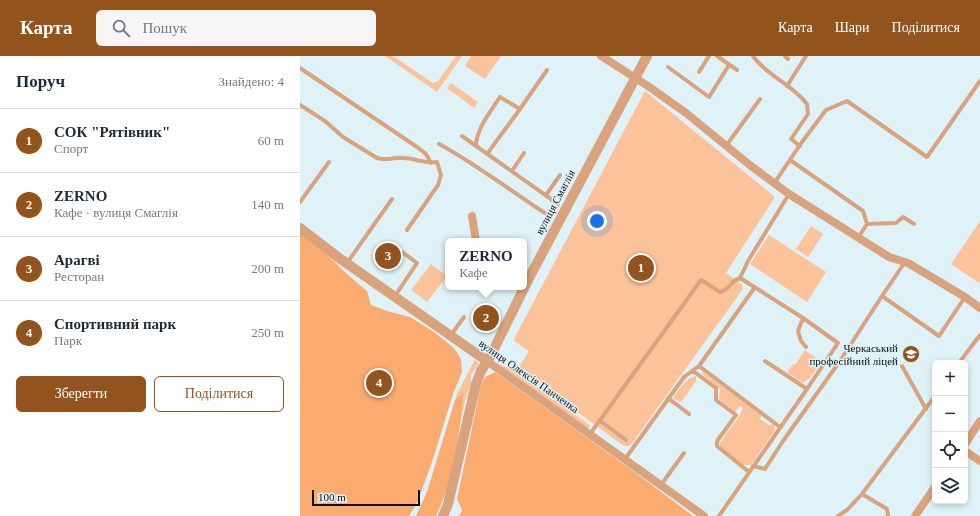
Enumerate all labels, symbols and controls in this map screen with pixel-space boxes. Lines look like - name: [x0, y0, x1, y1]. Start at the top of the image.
- search box: [96, 10, 376, 46]
- text: Карта: [20, 17, 72, 38]
- icon: search: [110, 17, 132, 39]
- text: Пошук: [142, 20, 187, 36]
- text: Карта: [778, 20, 813, 35]
- text: Шари: [835, 20, 870, 35]
- text: Поділитися: [892, 20, 960, 35]
- text: Поруч: [16, 72, 65, 91]
- text: Знайдено: 4: [219, 74, 284, 89]
- text: СОК "Рятівник": [54, 124, 170, 140]
- text: 1: [26, 133, 32, 148]
- text: 60 m: [258, 133, 284, 148]
- text: Спорт: [54, 141, 88, 156]
- street label: вулиця Смаглія: [533, 168, 577, 236]
- text: ZERNO: [54, 188, 107, 204]
- text: 2: [26, 197, 32, 212]
- text: 140 m: [251, 197, 284, 212]
- text: Кафе · вулиця Смаглія: [54, 205, 178, 220]
- your location: [587, 211, 607, 231]
- popup: [445, 238, 527, 290]
- pin: 3: [375, 241, 401, 271]
- text: ZERNO: [459, 248, 513, 264]
- text: Арагві: [54, 252, 100, 268]
- pin: 1: [628, 253, 654, 283]
- text: 3: [26, 261, 32, 276]
- text: 200 m: [251, 261, 284, 276]
- text: Кафе: [459, 265, 488, 280]
- text: Ресторан: [54, 269, 104, 284]
- pin: 2: [473, 303, 499, 333]
- text: Спортивний парк: [54, 316, 176, 332]
- text: 4: [26, 325, 32, 340]
- text: 250 m: [251, 325, 284, 340]
- text: Парк: [54, 333, 82, 348]
- street label: вулиця Олексія Панченка: [477, 337, 581, 415]
- place label: Черкаський професійний ліцей: [809, 342, 898, 367]
- school or university icon: Черкаський професійний ліцей: [901, 344, 921, 364]
- map controls: [932, 360, 968, 504]
- button: +: [932, 360, 968, 396]
- pin: 4: [366, 368, 392, 398]
- button: Зберегти: [16, 376, 146, 412]
- button: Поділитися: [154, 376, 284, 412]
- button: −: [932, 396, 968, 432]
- button: locate: [932, 432, 968, 468]
- button: layers: [932, 468, 968, 504]
- scale bar: [312, 488, 420, 507]
- text: 100 m: [318, 491, 346, 503]

